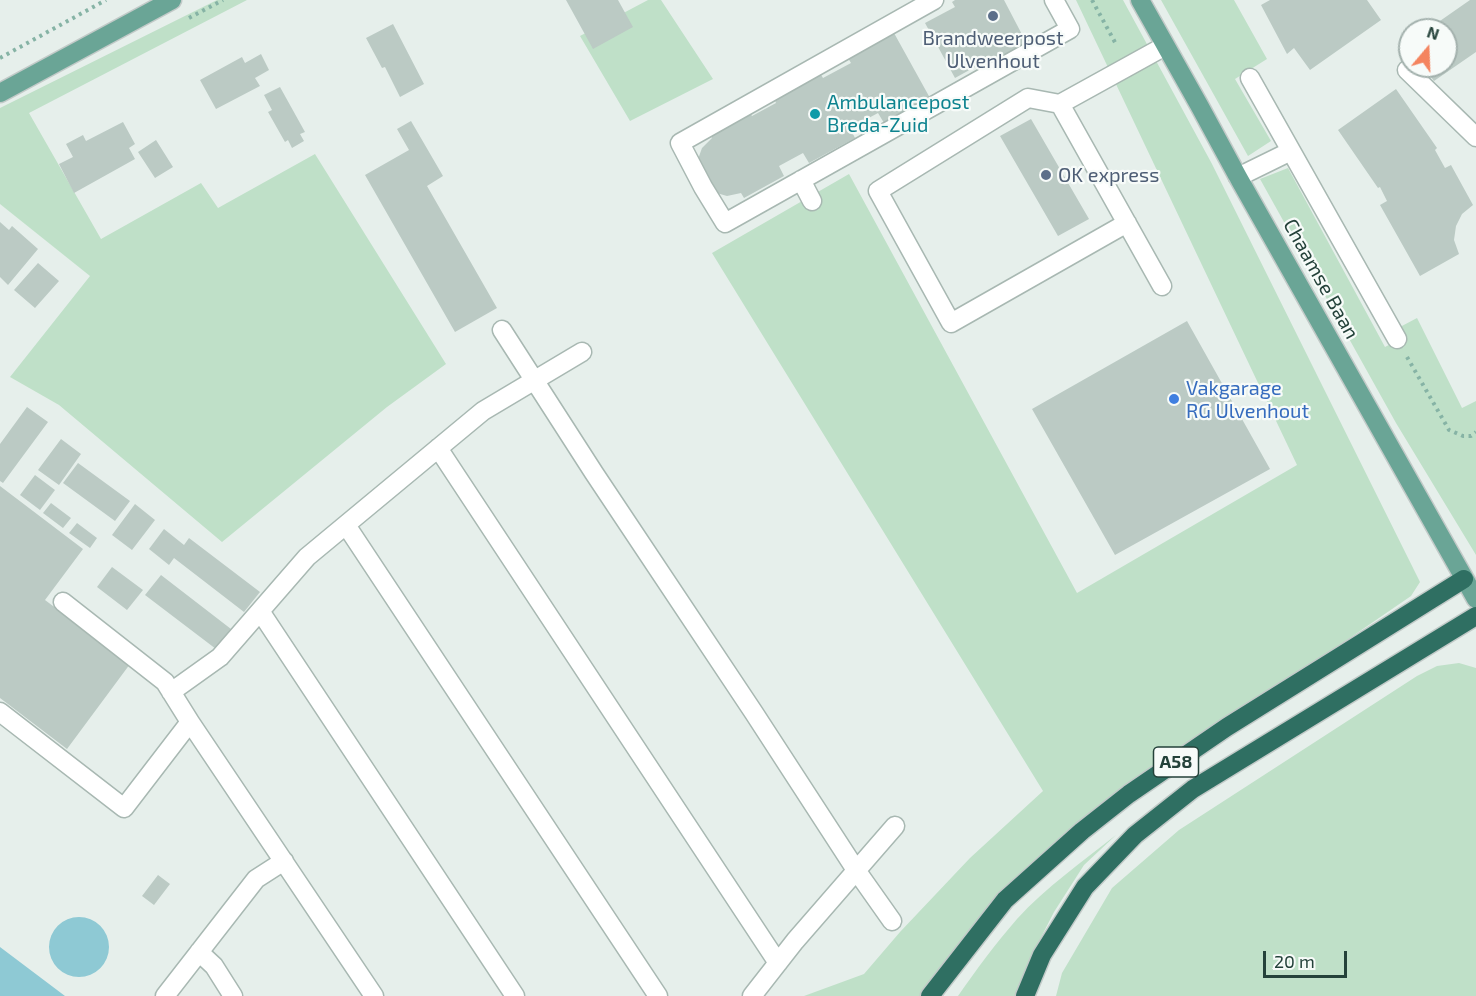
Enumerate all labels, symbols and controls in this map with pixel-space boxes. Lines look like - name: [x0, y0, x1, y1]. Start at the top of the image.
- marker: Brandweerpost Ulvenhout: [986, 9, 1000, 23]
- north arrow: [1398, 18, 1458, 78]
- text: N: [1425, 22, 1442, 43]
- place label: Brandweerpost Ulvenhout: [922, 26, 1064, 73]
- place label: Ambulancepost Breda-Zuid: [827, 90, 969, 137]
- marker: Ambulancepost Breda-Zuid: [808, 107, 822, 121]
- place label: OK express: [1058, 163, 1159, 187]
- marker: OK express: [1039, 168, 1053, 182]
- street label: Chaamse Baan: [1278, 215, 1364, 343]
- place label: Vakgarage RG Ulvenhout: [1186, 376, 1309, 423]
- marker: Vakgarage RG Ulvenhout: [1167, 392, 1181, 406]
- road number: A58: [1154, 747, 1198, 777]
- scale bar: [1266, 939, 1350, 977]
- text: 20 m: [1274, 950, 1315, 972]

